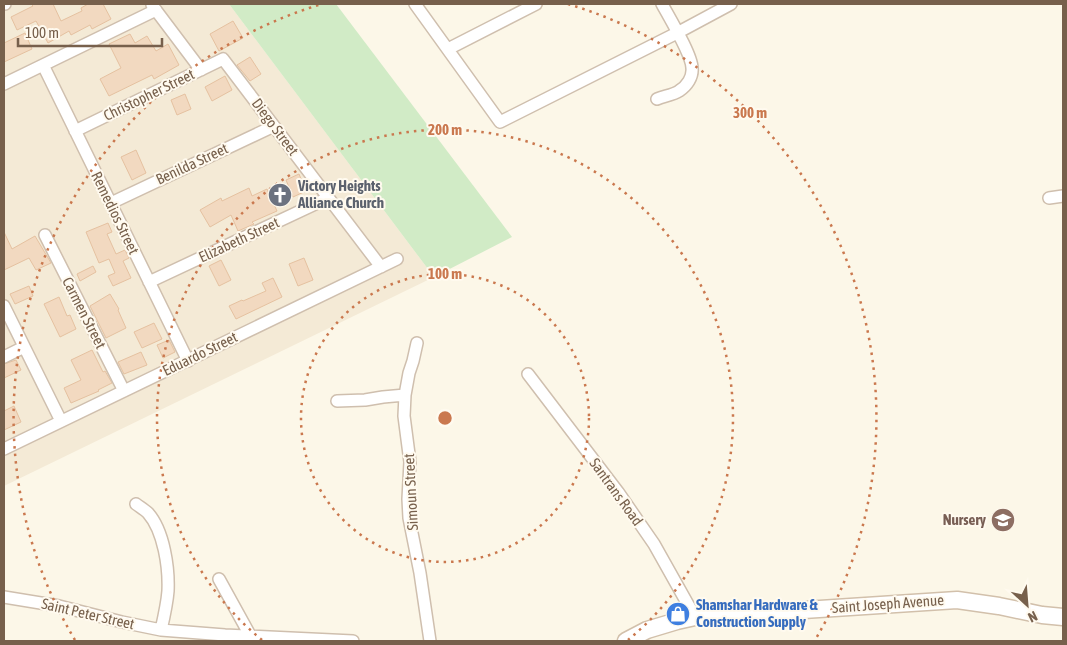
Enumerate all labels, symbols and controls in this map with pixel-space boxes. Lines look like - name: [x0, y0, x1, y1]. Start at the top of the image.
- scale bar: [18, 15, 161, 47]
- text: 100 m: [25, 24, 59, 41]
- street label: Christopher Street: [101, 65, 197, 124]
- street label: Diego Street: [249, 95, 302, 159]
- text: 300 m: [733, 104, 767, 121]
- text: 200 m: [428, 121, 462, 138]
- street label: Benilda Street: [153, 139, 231, 188]
- street label: Remedios Street: [88, 169, 143, 257]
- place label: Victory Heights Alliance Church: [297, 177, 384, 211]
- church icon: Victory Heights Alliance Church: [267, 182, 293, 208]
- street label: Elizabeth Street: [196, 214, 282, 266]
- text: 100 m: [428, 265, 462, 282]
- street label: Carmen Street: [59, 274, 110, 351]
- street label: Eduardo Street: [160, 328, 240, 379]
- centre of rings: [436, 409, 454, 427]
- street label: Simoun Street: [400, 453, 421, 531]
- street label: Santrans Road: [586, 455, 647, 529]
- school or university icon: Nursery: [990, 507, 1016, 533]
- place label: Nursery: [943, 511, 987, 528]
- north arrow: [1002, 580, 1052, 630]
- street label: Saint Joseph Avenue: [831, 591, 945, 616]
- street label: Saint Peter Street: [40, 595, 136, 632]
- place label: Shamshar Hardware & Construction Supply: [696, 596, 818, 630]
- shop icon: Shamshar Hardware & Construction Supply: [665, 601, 691, 627]
- text: N: [1025, 608, 1040, 626]

